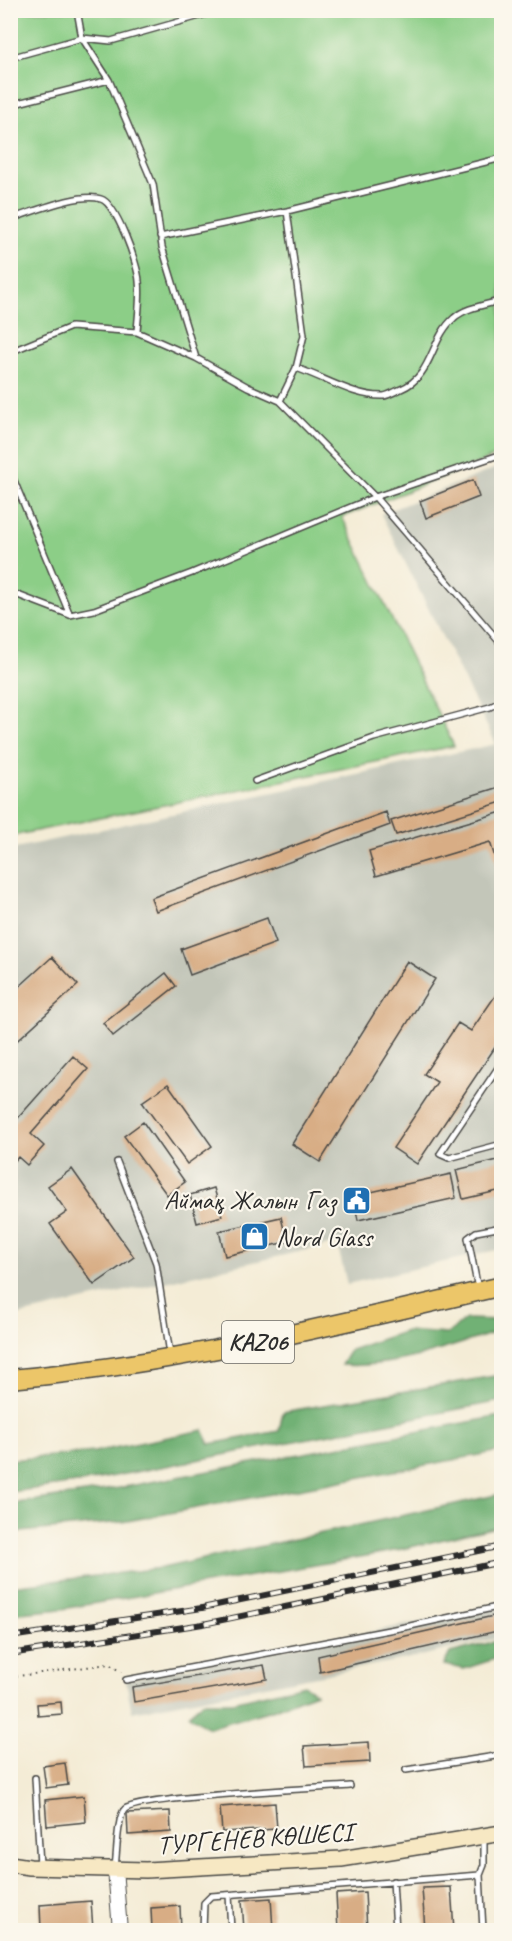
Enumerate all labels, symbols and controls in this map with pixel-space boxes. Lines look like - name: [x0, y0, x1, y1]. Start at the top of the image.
- place label: Аймақ Жалын Газ: [164, 1184, 338, 1217]
- public building icon: Аймақ Жалын Газ: [341, 1184, 373, 1216]
- shop icon: Nord Glass: [239, 1221, 271, 1253]
- place label: Nord Glass: [276, 1221, 374, 1254]
- road number: KАZ06: [222, 1321, 294, 1363]
- street label: ТУРГЕНЕВ КӨШЕСІ: [156, 1815, 359, 1862]

